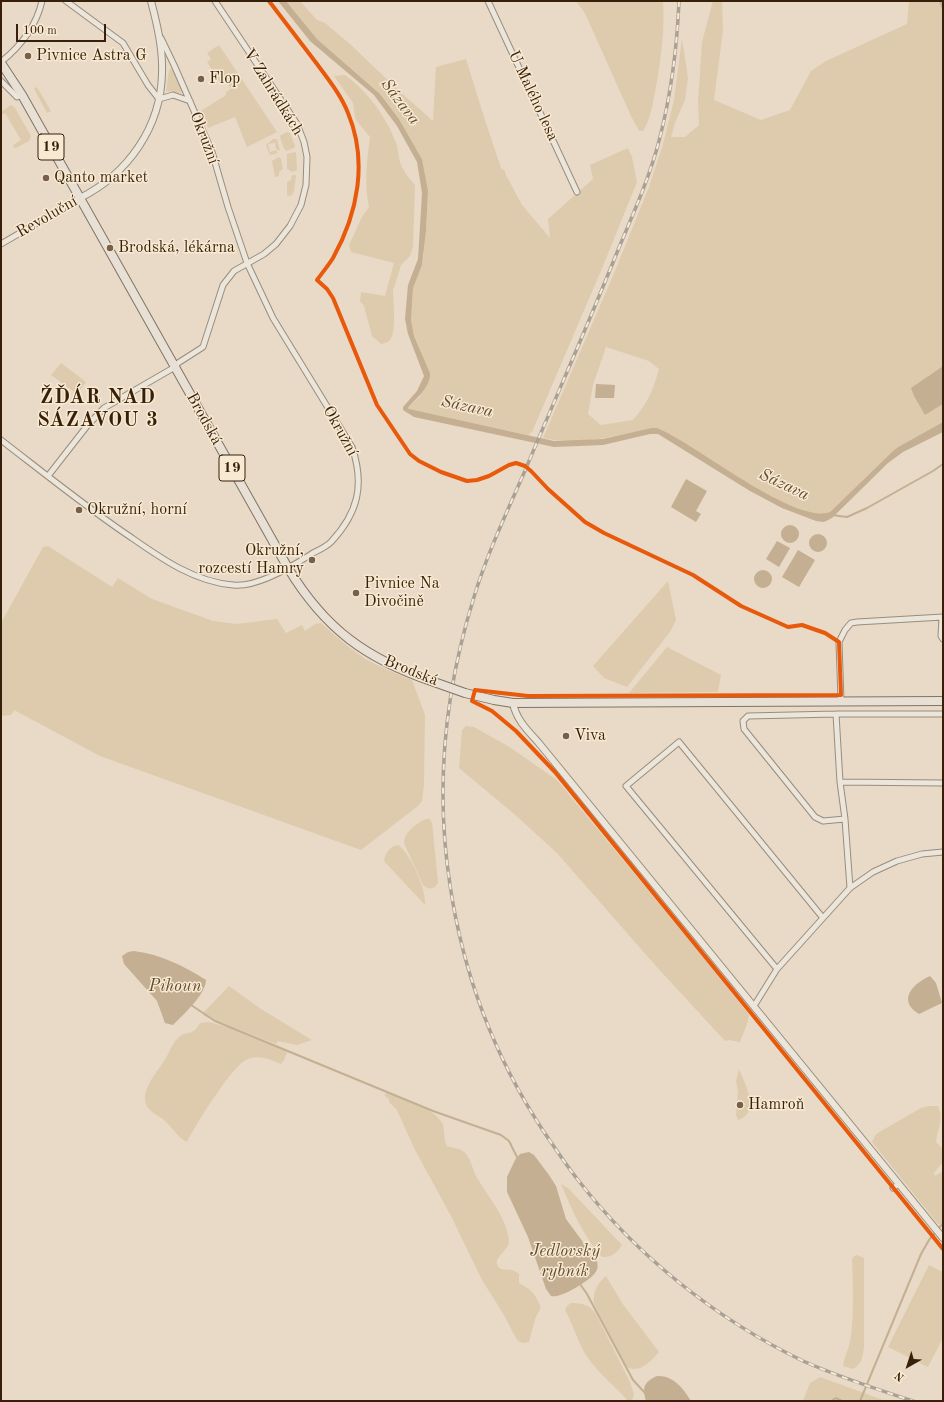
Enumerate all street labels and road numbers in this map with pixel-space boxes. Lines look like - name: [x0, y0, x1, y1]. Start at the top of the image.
- street label: V Zahrádkách: [239, 45, 307, 139]
- street label: U Malého lesa: [504, 48, 562, 144]
- street label: Okružní: [185, 109, 223, 167]
- road number: 19: [38, 134, 64, 160]
- street label: Revoluční: [13, 192, 81, 242]
- street label: Brodská: [182, 389, 226, 449]
- street label: Okružní: [318, 402, 362, 460]
- road number: 19: [219, 455, 245, 481]
- street label: Brodská: [381, 651, 441, 691]

